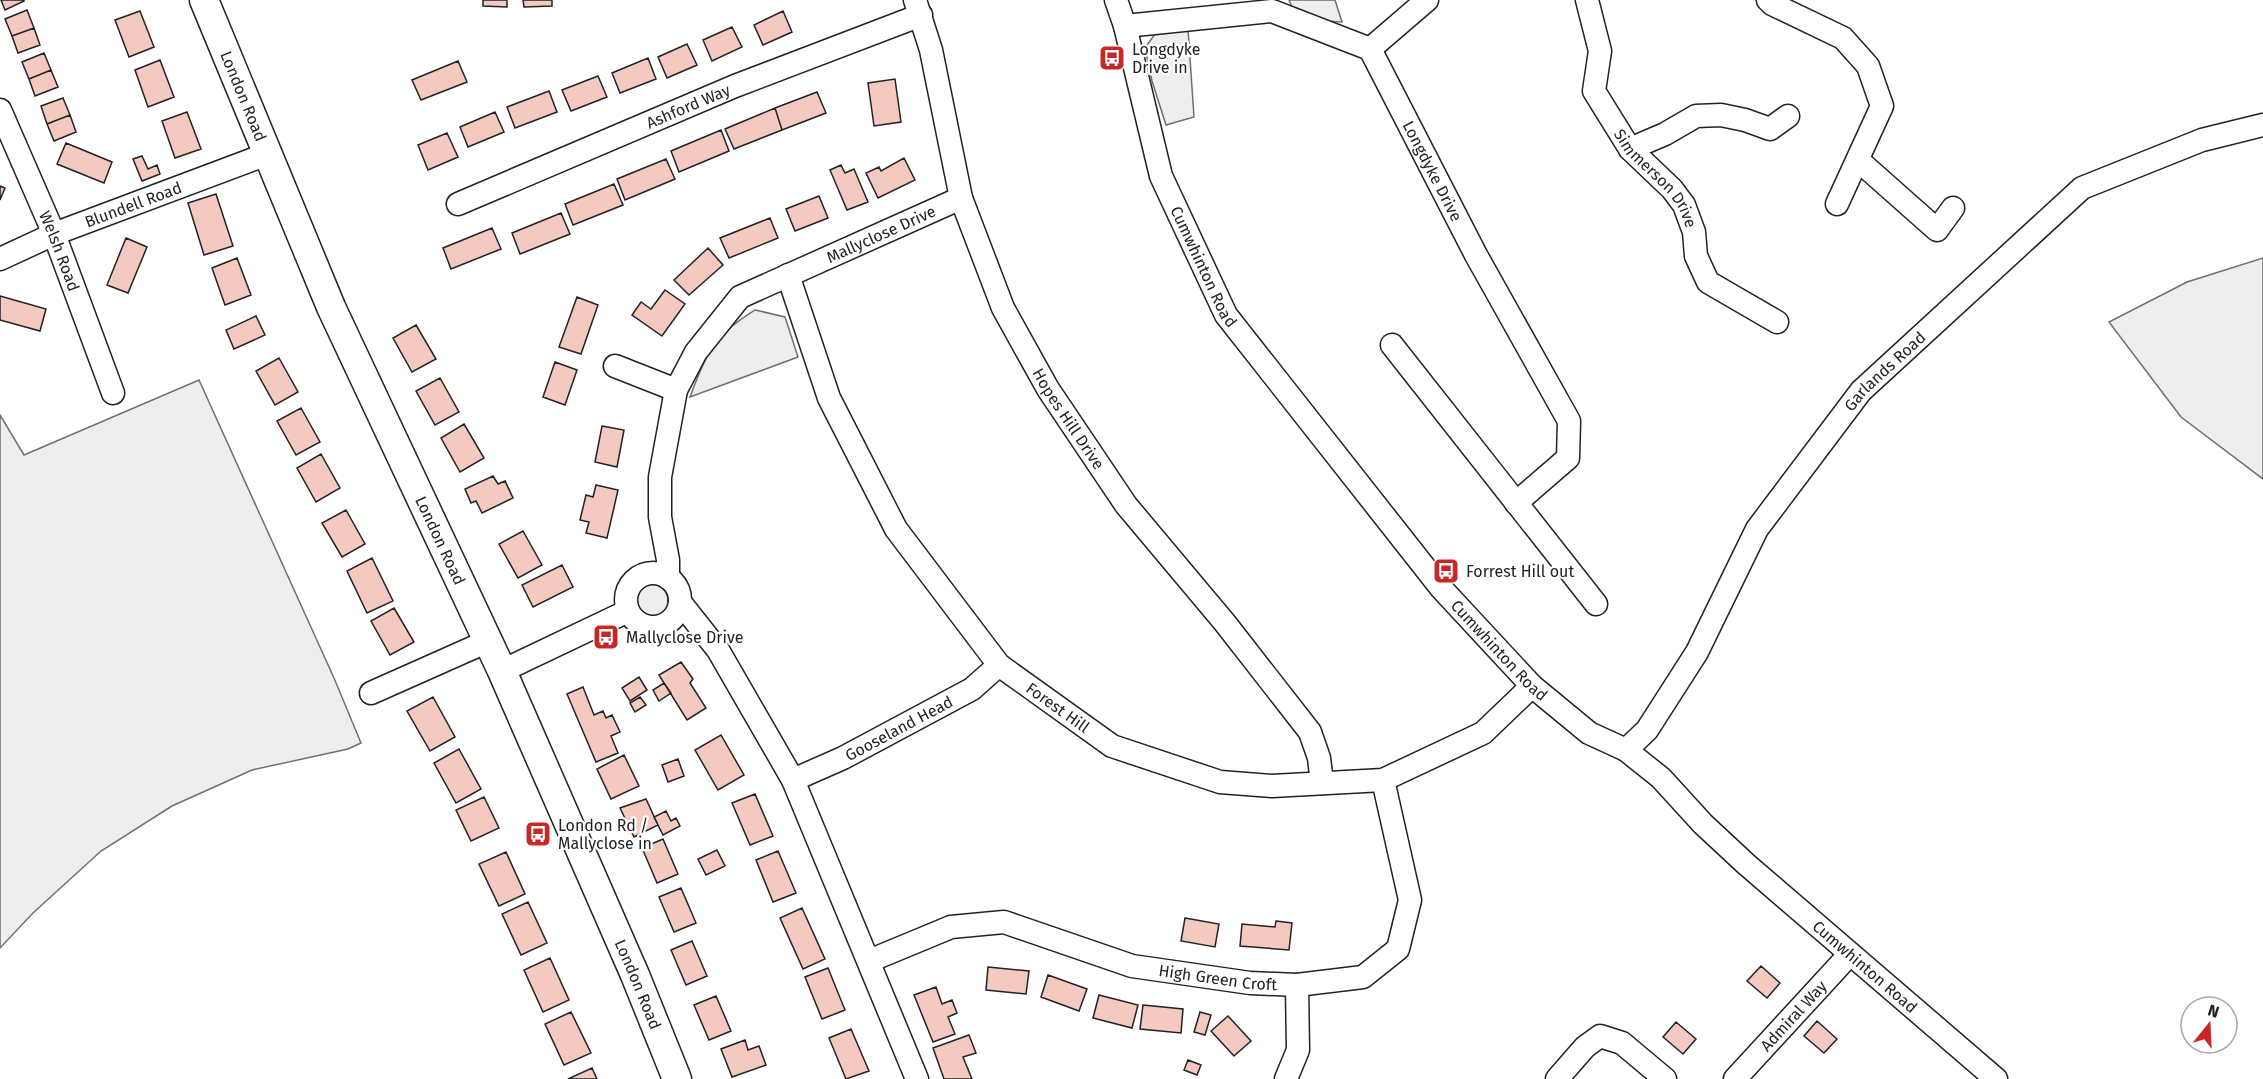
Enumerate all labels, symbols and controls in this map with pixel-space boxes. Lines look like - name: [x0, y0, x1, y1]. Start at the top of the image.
- place label: Longdyke Drive in: [1132, 40, 1201, 77]
- bus stop icon: Longdyke Drive in: [1097, 43, 1127, 73]
- street label: London Road: [217, 48, 271, 144]
- street label: Ashford Way: [643, 80, 733, 132]
- street label: Longdyke Drive: [1399, 117, 1466, 224]
- street label: Simmerson Drive: [1610, 125, 1701, 230]
- street label: Blundell Road: [82, 177, 184, 231]
- street label: Mallyclose Drive: [823, 201, 939, 267]
- street label: Cumwhinton Road: [1167, 203, 1241, 331]
- street label: Welsh Road: [35, 208, 84, 294]
- street label: Garlands Road: [1840, 327, 1929, 415]
- street label: Hopes Hill Drive: [1029, 365, 1109, 473]
- street label: London Road: [412, 493, 470, 588]
- bus stop icon: Forrest Hill out: [1431, 556, 1461, 586]
- place label: Forrest Hill out: [1466, 562, 1574, 581]
- street label: Cumwhinton Road: [1447, 596, 1552, 704]
- bus stop icon: Mallyclose Drive: [591, 622, 621, 652]
- place label: Mallyclose Drive: [626, 628, 744, 647]
- street label: Forest Hill: [1023, 678, 1094, 737]
- street label: Gooseland Head: [842, 692, 956, 765]
- place label: London Rd / Mallyclose in: [558, 816, 652, 853]
- bus stop icon: London Rd / Mallyclose in: [523, 819, 553, 849]
- street label: Cumwhinton Road: [1809, 916, 1921, 1017]
- street label: London Road: [611, 936, 665, 1032]
- street label: High Green Croft: [1157, 960, 1278, 994]
- street label: Admiral Way: [1756, 976, 1831, 1055]
- north arrow: [2179, 995, 2239, 1055]
- text: N: [2206, 1001, 2221, 1022]

